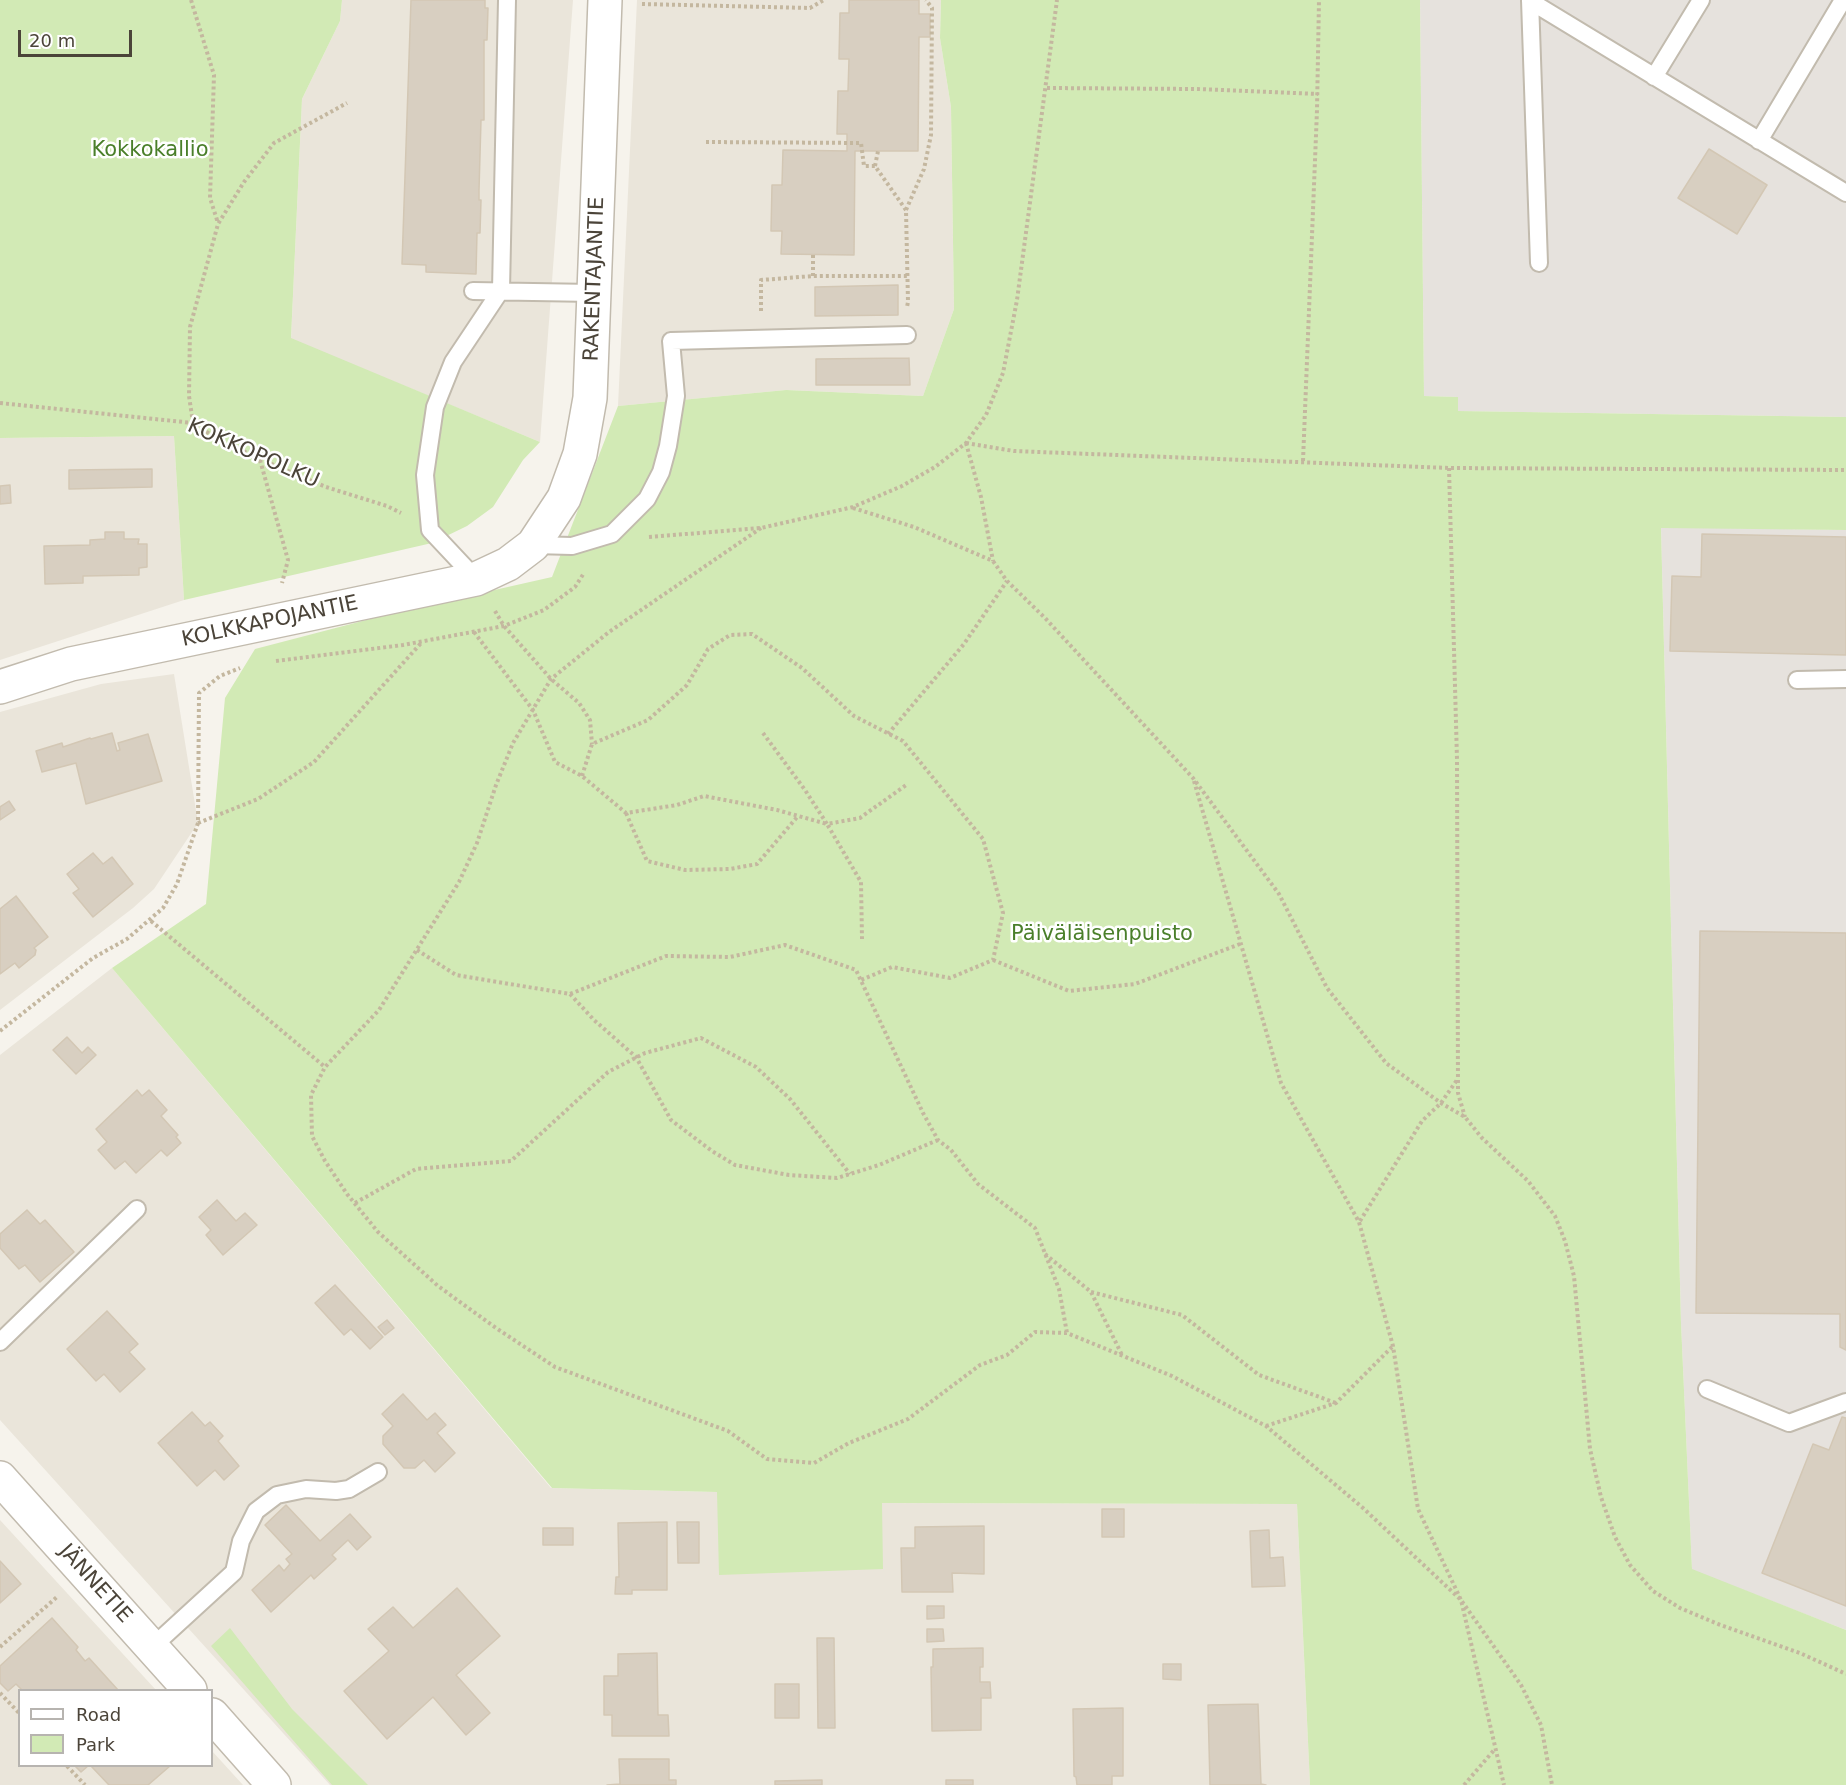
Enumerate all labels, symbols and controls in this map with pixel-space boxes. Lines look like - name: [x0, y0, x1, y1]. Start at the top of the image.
- scale bar: [21, 18, 135, 56]
- text: 20 m: [29, 30, 75, 51]
- park label: Kokkokallio: [91, 138, 209, 164]
- street label: RAKENTAJANTIE: [580, 196, 610, 362]
- street label: KOKKOPOLKU: [183, 414, 323, 494]
- street label: KOLKKAPOJANTIE: [179, 591, 361, 653]
- park label: Päiväläisenpuisto: [1011, 922, 1193, 948]
- street label: JÄNNETIE: [53, 1539, 137, 1629]
- legend: [18, 1689, 213, 1767]
- text: Road: [76, 1704, 121, 1725]
- text: Park: [76, 1734, 115, 1755]

